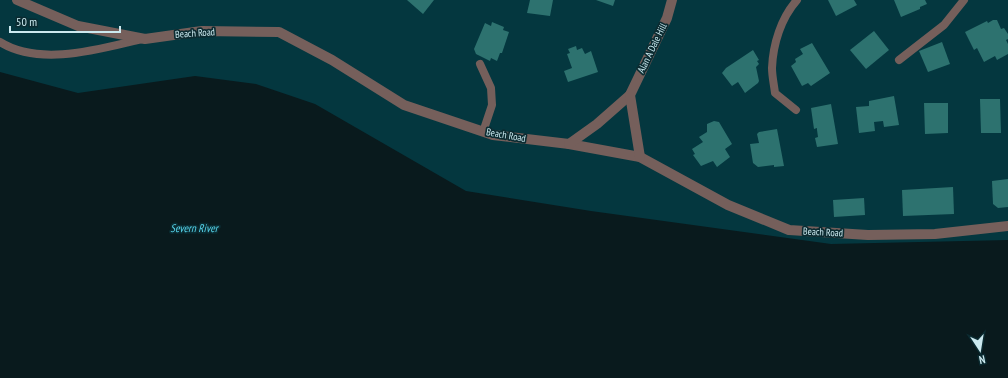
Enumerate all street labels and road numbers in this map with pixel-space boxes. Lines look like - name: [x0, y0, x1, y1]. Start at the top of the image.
- street label: Alan A Dale Hill: [634, 20, 670, 75]
- street label: Beach Road: [175, 25, 215, 41]
- street label: Beach Road: [485, 125, 527, 145]
- street label: Beach Road: [803, 224, 843, 240]

